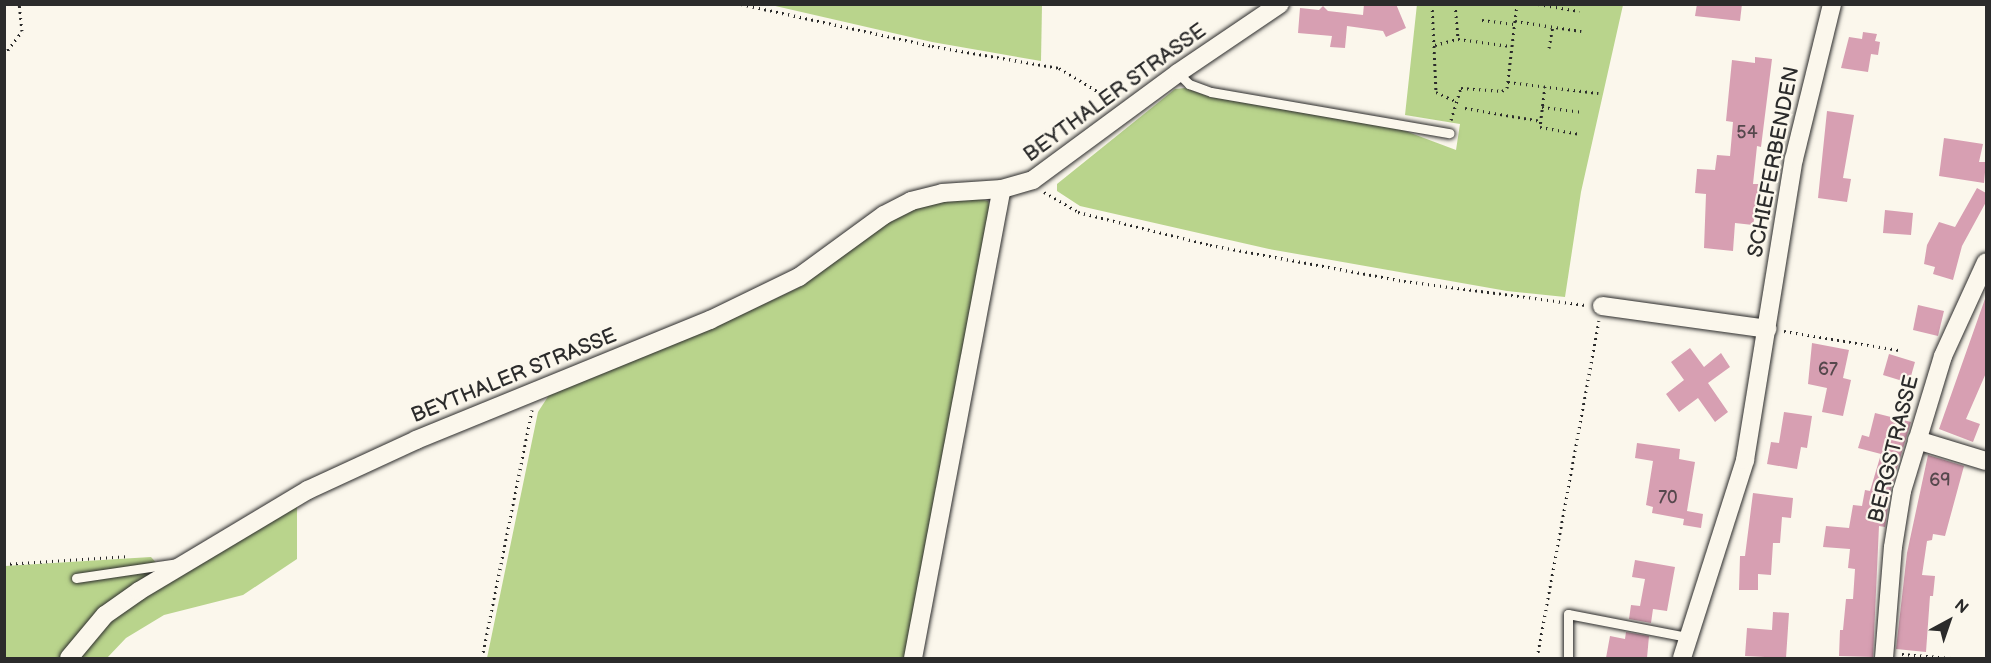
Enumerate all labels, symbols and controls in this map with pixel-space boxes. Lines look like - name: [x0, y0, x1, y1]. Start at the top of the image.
- street label: BEYTHALER STRASSE: [1019, 18, 1211, 168]
- street label: SCHIEFERBENDEN: [1743, 65, 1805, 259]
- house number: 54: [1736, 122, 1758, 144]
- street label: BEYTHALER STRASSE: [407, 323, 621, 429]
- house number: 67: [1818, 359, 1838, 381]
- street label: BERGSTRASSE: [1864, 373, 1924, 525]
- house number: 69: [1929, 470, 1951, 492]
- house number: 70: [1658, 487, 1678, 509]
- north arrow: [1919, 591, 1979, 651]
- text: N: [1950, 596, 1972, 618]

